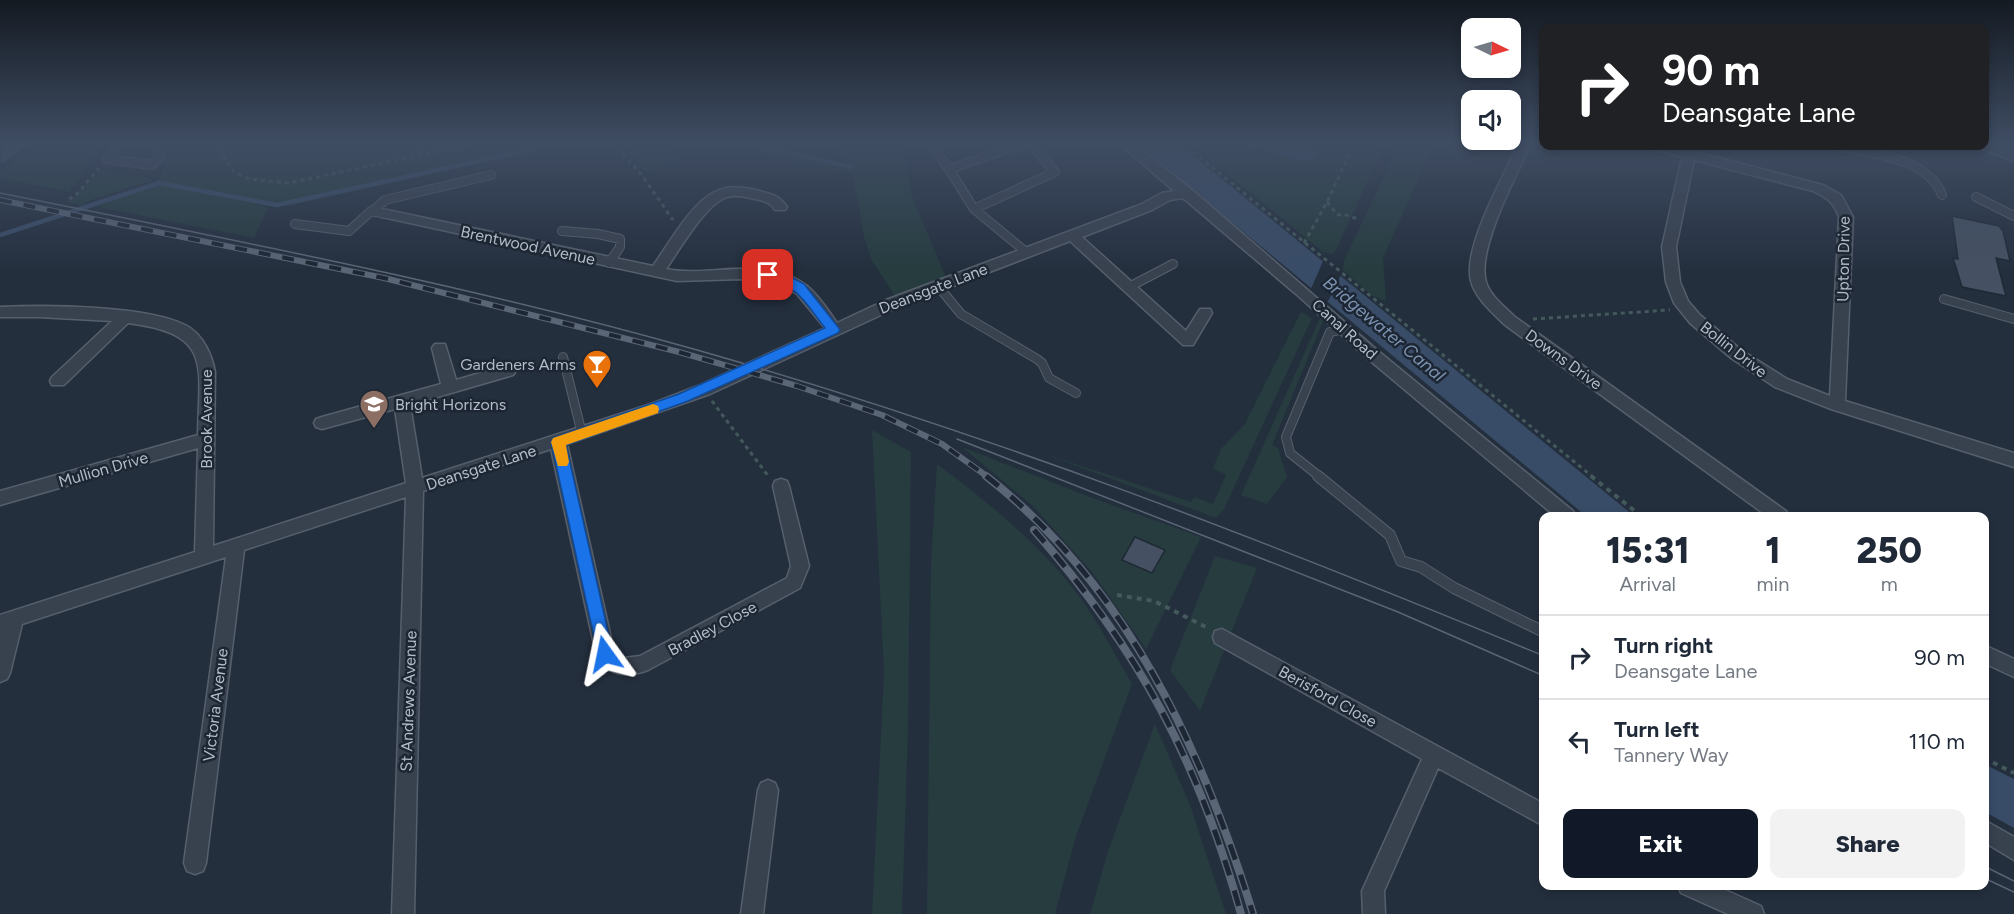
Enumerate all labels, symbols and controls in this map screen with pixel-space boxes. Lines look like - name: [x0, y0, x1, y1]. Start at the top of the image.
- north arrow: [1461, 18, 1521, 78]
- map controls: [1461, 18, 1521, 150]
- text: 90 m: [1662, 45, 1760, 96]
- icon: right: [1563, 48, 1641, 126]
- button: sound: [1461, 90, 1521, 150]
- text: Deansgate Lane: [1662, 96, 1856, 129]
- street label: Upton Drive: [1833, 216, 1854, 302]
- street label: Brentwood Avenue: [459, 222, 597, 269]
- pin: [742, 249, 793, 300]
- icon: arrive: [751, 258, 784, 291]
- street label: Deansgate Lane: [876, 259, 990, 318]
- water label: Bridgewater Canal: [1319, 272, 1450, 387]
- street label: Canal Road: [1308, 295, 1381, 364]
- street label: Bollin Drive: [1696, 317, 1771, 382]
- street label: Downs Drive: [1522, 325, 1606, 394]
- bar icon: Gardeners Arms: [581, 348, 613, 390]
- place label: Gardeners Arms: [460, 355, 576, 374]
- street label: Brook Avenue: [197, 369, 216, 469]
- school or university icon: Bright Horizons: [358, 388, 390, 430]
- place label: Bright Horizons: [395, 395, 506, 414]
- street label: Deansgate Lane: [424, 441, 539, 494]
- street label: Mullion Drive: [56, 448, 150, 491]
- text: 15:31: [1606, 529, 1690, 572]
- text: 1: [1765, 529, 1781, 572]
- text: 250: [1856, 529, 1922, 572]
- text: Arrival: [1620, 572, 1676, 596]
- text: min: [1757, 572, 1789, 596]
- text: m: [1881, 572, 1898, 596]
- street label: Bradley Close: [665, 597, 760, 660]
- position arrow: [573, 622, 637, 686]
- street label: St Andrews Avenue: [397, 630, 420, 772]
- text: Turn right: [1614, 632, 1713, 659]
- icon: right: [1563, 641, 1596, 674]
- text: 90 m: [1914, 644, 1965, 671]
- street label: Victoria Avenue: [199, 647, 232, 763]
- text: Deansgate Lane: [1614, 659, 1757, 683]
- street label: Berisford Close: [1275, 662, 1380, 731]
- text: Turn left: [1614, 716, 1700, 743]
- icon: left: [1563, 725, 1596, 758]
- text: 110 m: [1909, 728, 1965, 755]
- text: Tannery Way: [1614, 743, 1728, 767]
- button: Exit: [1563, 809, 1758, 878]
- button: Share: [1770, 809, 1965, 878]

